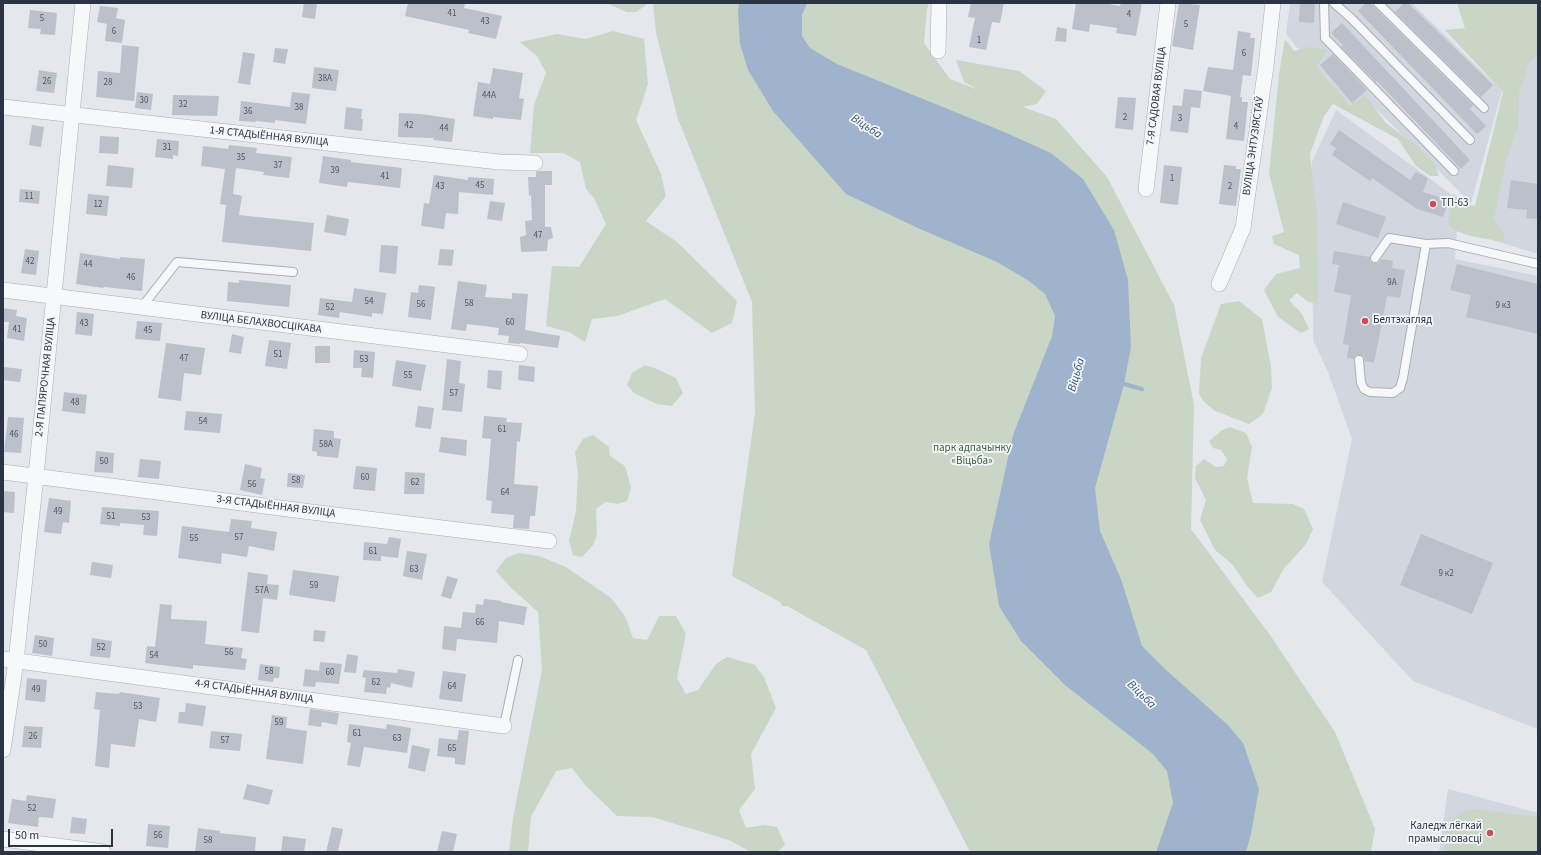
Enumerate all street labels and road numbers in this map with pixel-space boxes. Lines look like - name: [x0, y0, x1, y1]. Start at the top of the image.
- street label: 7-Я САДОВАЯ ВУЛІЦА: [1144, 46, 1170, 146]
- street label: ВУЛІЦА ЭНТУЗІЯСТАЎ: [1241, 96, 1267, 196]
- street label: 1-Я СТАДЫЁННАЯ ВУЛІЦА: [209, 124, 329, 150]
- street label: ВУЛІЦА БЕЛАХВОСЦІКАВА: [200, 309, 322, 337]
- street label: 2-Я ПАПЯРОЧНАЯ ВУЛІЦА: [33, 317, 59, 437]
- street label: 3-Я СТАДЫЁННАЯ ВУЛІЦА: [216, 493, 336, 521]
- street label: 4-Я СТАДЫЁННАЯ ВУЛІЦА: [194, 677, 314, 707]

